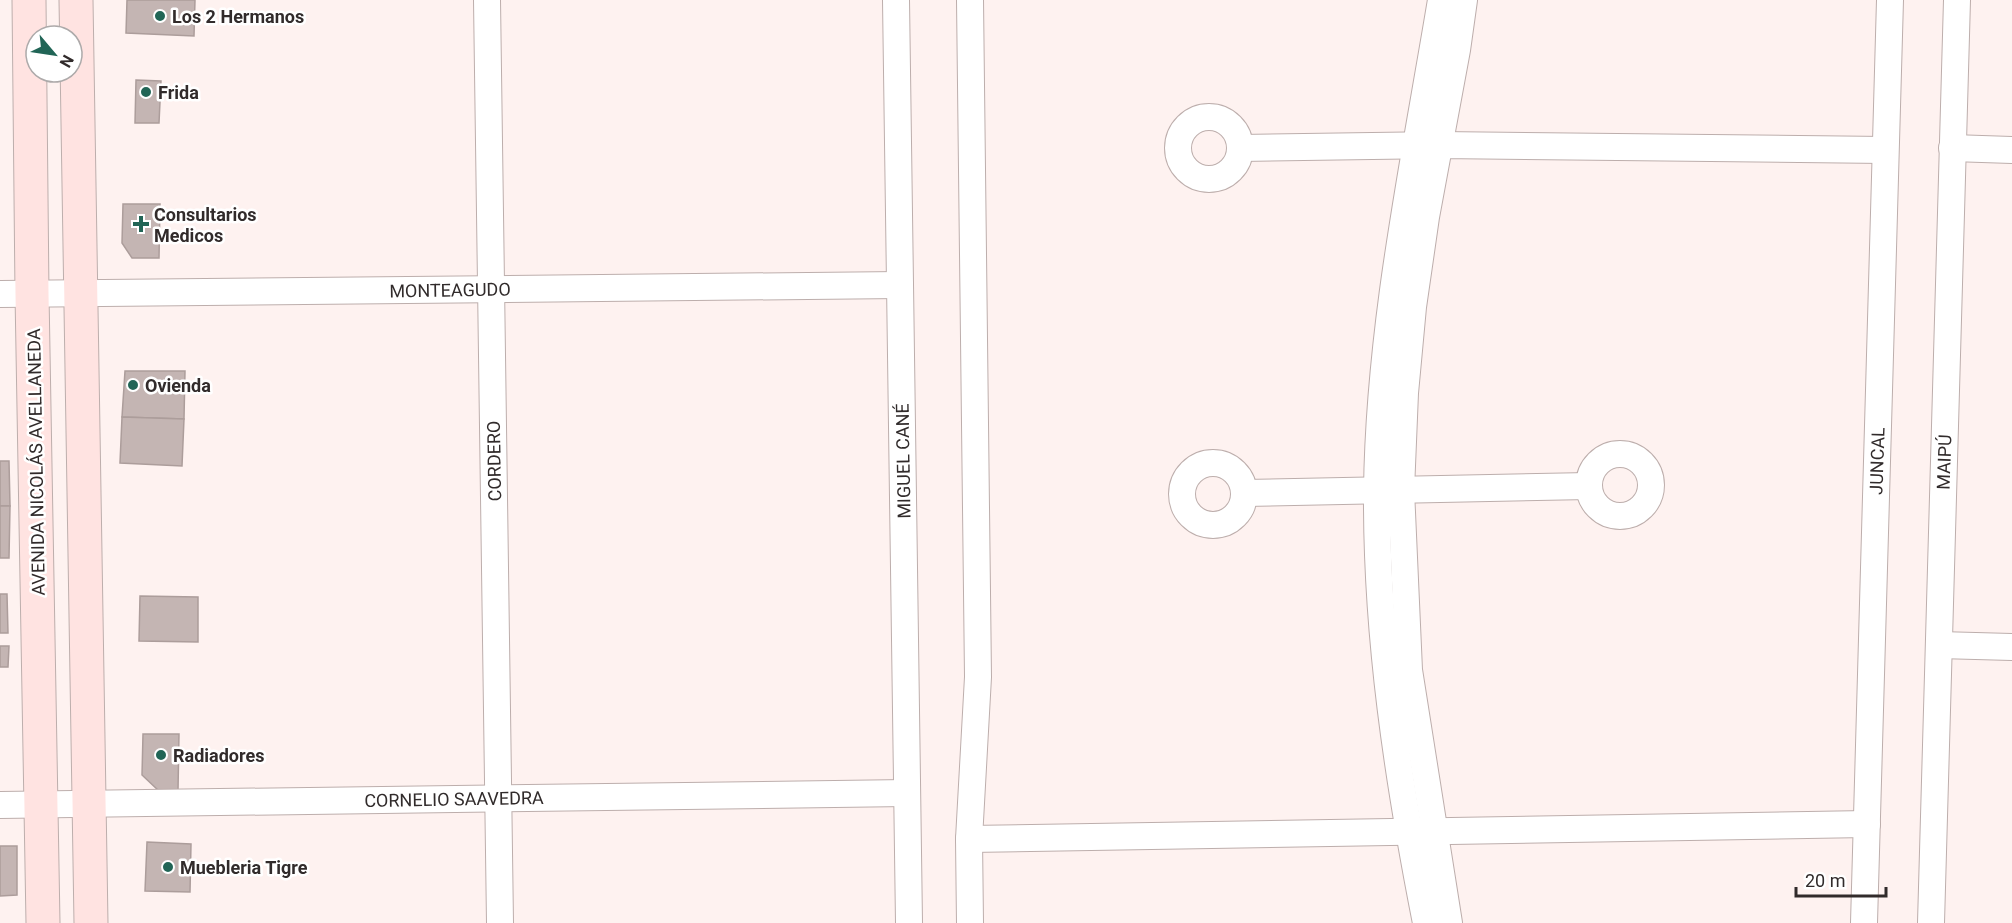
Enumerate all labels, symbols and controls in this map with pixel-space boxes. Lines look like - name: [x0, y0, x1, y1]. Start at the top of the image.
- place label: Los 2 Hermanos: [172, 6, 304, 27]
- marker: Los 2 Hermanos: [153, 9, 167, 23]
- north arrow: [24, 24, 84, 84]
- text: N: [56, 51, 78, 71]
- place label: Frida: [158, 82, 199, 103]
- marker: Frida: [139, 85, 153, 99]
- place label: Consultarios Medicos: [154, 204, 257, 246]
- marker: Consultarios Medicos: [132, 215, 150, 233]
- street label: MONTEAGUDO: [389, 278, 511, 302]
- street label: AVENIDA NICOLÁS AVELLANEDA: [23, 328, 49, 596]
- place label: Ovienda: [145, 375, 211, 396]
- marker: Ovienda: [126, 378, 140, 392]
- street label: MIGUEL CANÉ: [891, 403, 915, 519]
- street label: CORDERO: [483, 420, 505, 502]
- street label: JUNCAL: [1865, 427, 1889, 495]
- street label: MAIPÚ: [1933, 434, 1955, 490]
- place label: Radiadores: [173, 745, 264, 766]
- marker: Radiadores: [154, 748, 168, 762]
- street label: CORNELIO SAAVEDRA: [364, 787, 544, 811]
- place label: Muebleria Tigre: [180, 857, 308, 878]
- marker: Muebleria Tigre: [161, 860, 175, 874]
- scale bar: [1796, 860, 1886, 898]
- text: 20 m: [1805, 870, 1845, 891]

